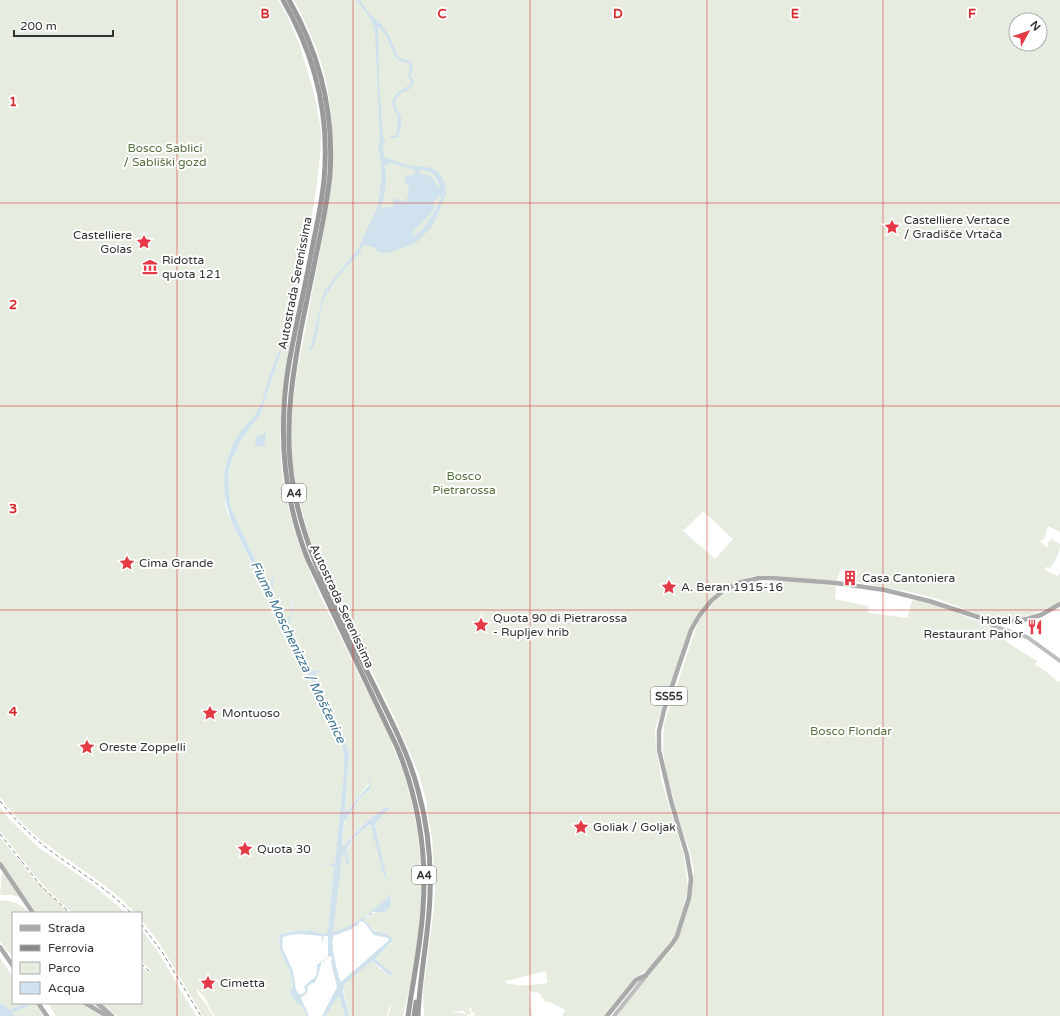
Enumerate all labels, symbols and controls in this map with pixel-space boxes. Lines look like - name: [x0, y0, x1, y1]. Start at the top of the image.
- text: B: [260, 6, 270, 22]
- text: C: [437, 6, 447, 22]
- text: D: [613, 6, 623, 22]
- text: E: [791, 6, 799, 22]
- text: F: [968, 6, 976, 22]
- scale bar: [14, 12, 113, 38]
- north arrow: [1008, 12, 1048, 52]
- text: N: [1027, 18, 1043, 33]
- text: 200 m: [20, 19, 57, 33]
- text: 1: [9, 94, 17, 110]
- park label: Bosco Sablici / Sabliški gozd: [124, 141, 206, 169]
- place label: Castelliere Vertace / Gradišče Vrtača: [904, 213, 1010, 241]
- street label: Autostrada Serenissima: [275, 215, 315, 351]
- place icon: Castelliere Vertace / Gradišče Vrtača: [883, 218, 901, 236]
- place label: Castelliere Golas: [73, 228, 132, 256]
- place icon: Castelliere Golas: [135, 233, 153, 251]
- place label: Ridotta quota 121: [162, 253, 221, 281]
- museum icon: Ridotta quota 121: [141, 258, 159, 276]
- text: 2: [9, 297, 17, 313]
- park label: Bosco Pietrarossa: [432, 469, 496, 497]
- road number: A4: [282, 484, 306, 502]
- text: 3: [9, 501, 17, 517]
- street label: Autostrada Serenissima: [307, 542, 377, 670]
- place icon: Cima Grande: [118, 554, 136, 572]
- place label: Cima Grande: [139, 556, 214, 570]
- water label: Fiume Moschenizza / Moščenice: [247, 558, 349, 746]
- building icon: Casa Cantoniera: [841, 569, 859, 587]
- place label: Casa Cantoniera: [862, 571, 955, 585]
- place icon: A. Beran 1915-16: [660, 578, 678, 596]
- place label: A. Beran 1915-16: [681, 580, 783, 594]
- place label: Quota 90 di Pietrarossa - Rupljev hrib: [493, 611, 627, 639]
- place label: Hotel & Restaurant Pahor: [923, 613, 1023, 641]
- place icon: Quota 90 di Pietrarossa - Rupljev hrib: [472, 616, 490, 634]
- restaurant icon: Hotel & Restaurant Pahor: [1026, 618, 1044, 636]
- road number: SS55: [651, 687, 687, 705]
- text: 4: [9, 704, 18, 720]
- place icon: Montuoso: [201, 704, 219, 722]
- place label: Montuoso: [222, 706, 280, 720]
- park label: Bosco Flondar: [810, 724, 892, 738]
- place icon: Oreste Zoppelli: [78, 738, 96, 756]
- place label: Oreste Zoppelli: [99, 740, 186, 754]
- place icon: Goliak / Goljak: [572, 818, 590, 836]
- place label: Goliak / Goljak: [593, 820, 676, 834]
- place icon: Quota 30: [236, 840, 254, 858]
- place label: Quota 30: [257, 842, 311, 856]
- road number: A4: [412, 866, 436, 884]
- legend: [12, 912, 142, 1004]
- text: Strada: [48, 921, 85, 935]
- text: Ferrovia: [48, 941, 94, 955]
- text: Parco: [48, 961, 81, 975]
- place icon: Cimetta: [199, 974, 217, 992]
- place label: Cimetta: [220, 976, 265, 990]
- text: Acqua: [48, 981, 85, 995]

